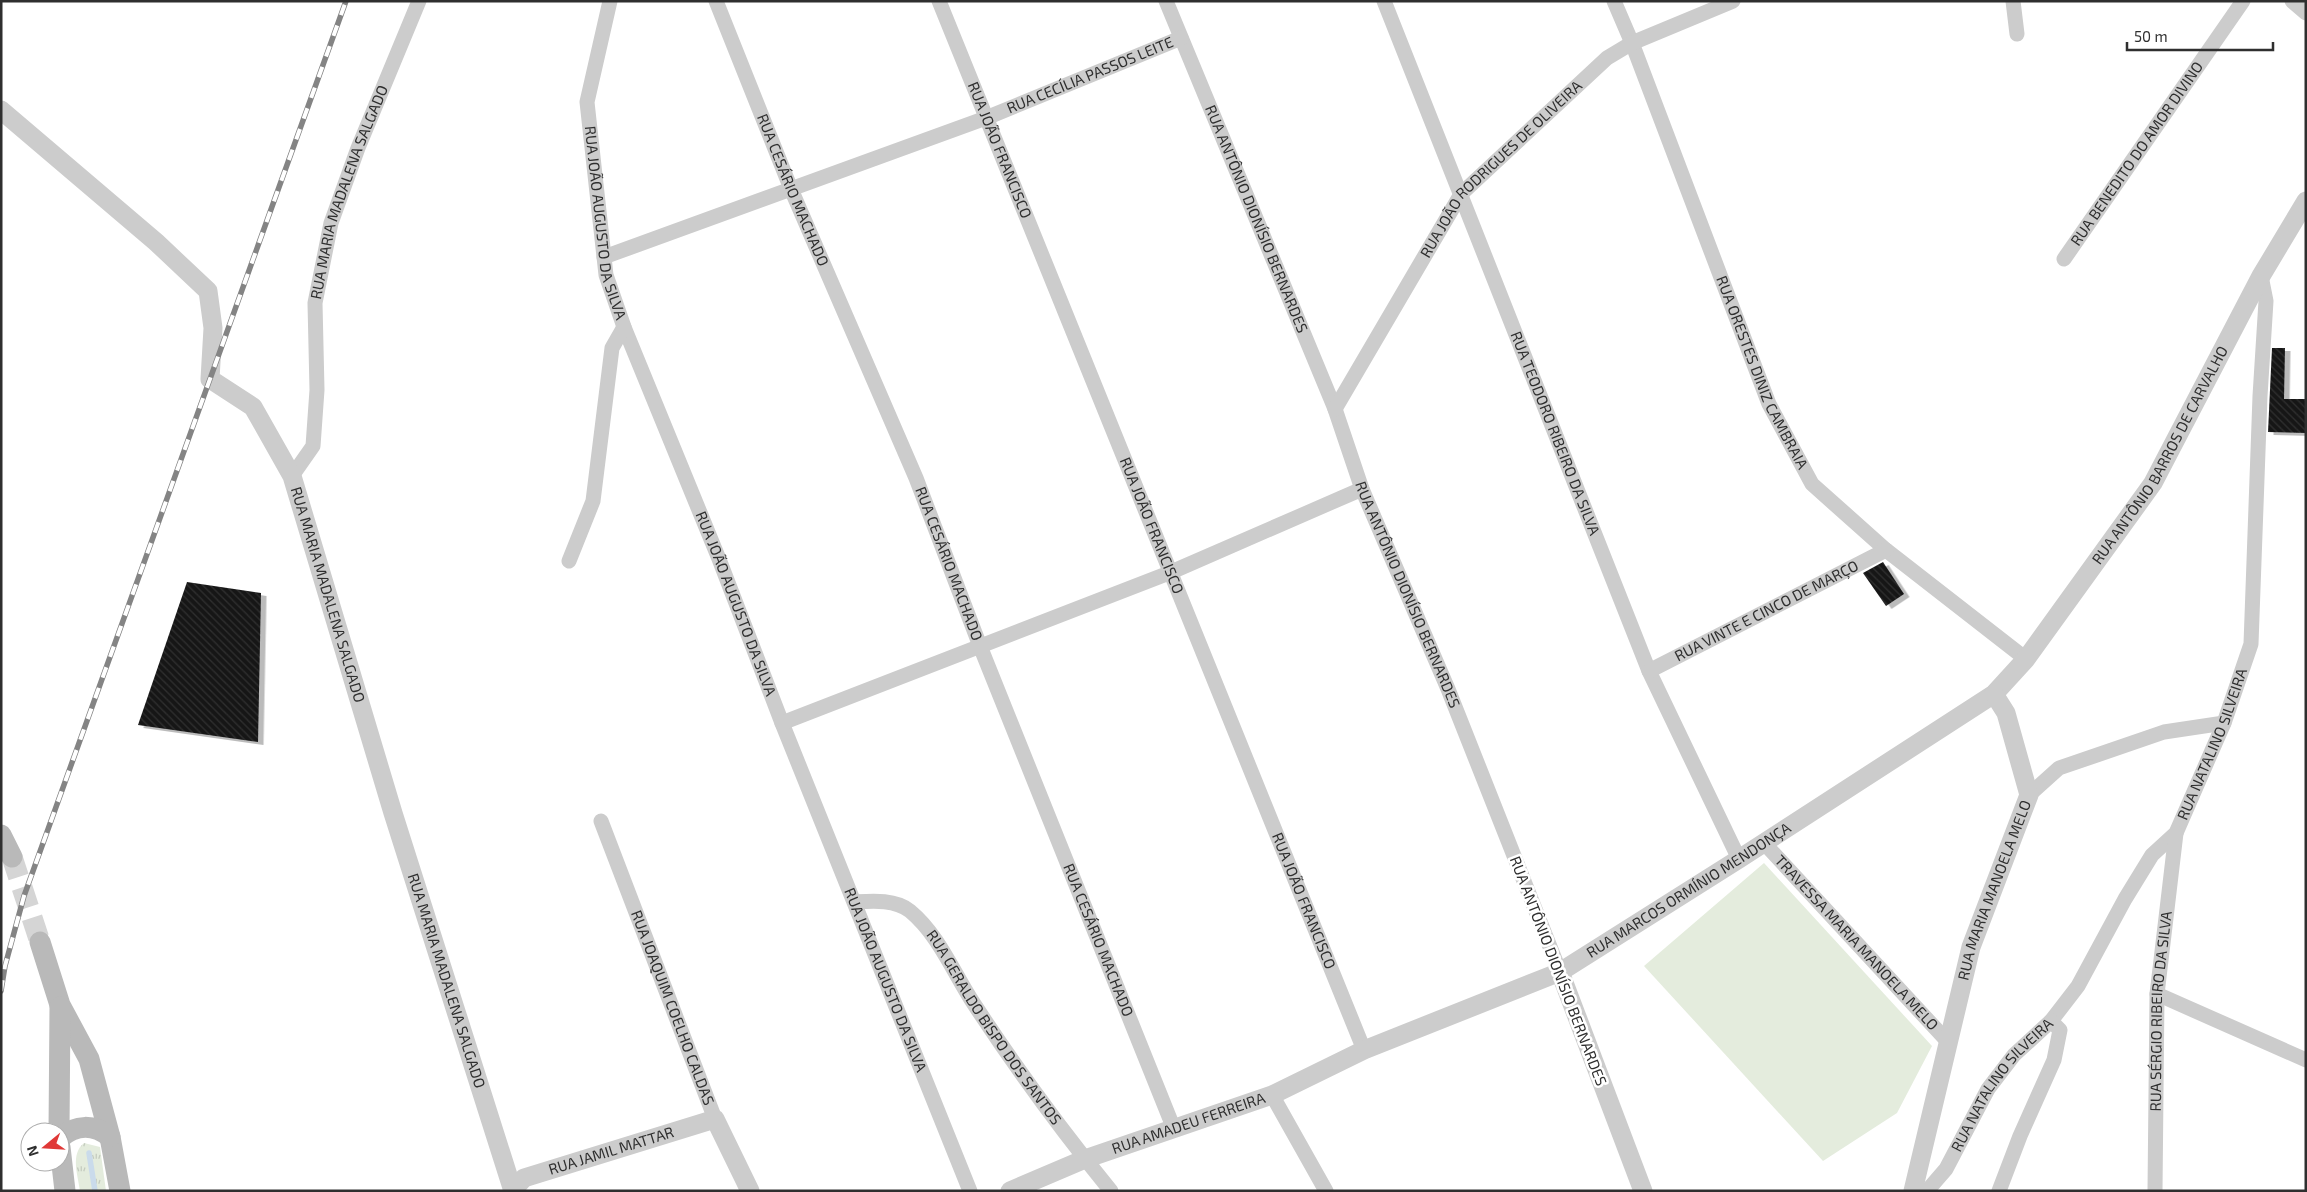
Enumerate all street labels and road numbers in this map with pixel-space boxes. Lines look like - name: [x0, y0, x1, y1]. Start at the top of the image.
- street label: RUA CECÍLIA PASSOS LEITE: [1004, 32, 1176, 117]
- street label: RUA BENEDITO DO AMOR DIVINO: [2066, 58, 2206, 249]
- street label: RUA JOÃO RODRIGUES DE OLIVEIRA: [1416, 76, 1586, 261]
- street label: RUA JOÃO FRANCISCO: [965, 79, 1036, 221]
- street label: RUA MARIA MADALENA SALGADO: [306, 82, 391, 301]
- street label: RUA ANTÔNIO DIONÍSIO BERNARDES: [1202, 102, 1312, 335]
- street label: RUA CESÁRIO MACHADO: [754, 111, 833, 269]
- street label: RUA JOÃO AUGUSTO DA SILVA: [582, 125, 631, 322]
- street label: RUA ORESTES DINIZ CAMBRAIA: [1713, 273, 1813, 472]
- street label: RUA TEODORO RIBEIRO DA SILVA: [1508, 329, 1605, 538]
- street label: RUA ANTÔNIO BARROS DE CARVALHO: [2088, 343, 2231, 567]
- street label: RUA JOÃO FRANCISCO: [1117, 454, 1188, 596]
- street label: RUA ANTÔNIO DIONÍSIO BERNARDES: [1352, 479, 1465, 710]
- street label: RUA MARIA MADALENA SALGADO: [288, 484, 369, 705]
- street label: RUA CESÁRIO MACHADO: [912, 484, 987, 643]
- street label: RUA JOÃO AUGUSTO DA SILVA: [692, 508, 781, 699]
- street label: RUA VINTE E CINCO DE MARÇO: [1671, 556, 1861, 664]
- street label: RUA NATALINO SILVEIRA: [2173, 665, 2250, 822]
- street label: RUA MARIA MANOELA MELO: [1953, 797, 2034, 982]
- street label: RUA MARCOS ORMÍNIO MENDONÇA: [1583, 818, 1794, 961]
- street label: RUA JOÃO FRANCISCO: [1269, 830, 1340, 971]
- street label: TRAVESSA MARIA MANOELA MELO: [1772, 851, 1943, 1034]
- street label: RUA ANTÔNIO DIONÍSIO BERNARDES: [1507, 853, 1611, 1088]
- street label: RUA CESÁRIO MACHADO: [1060, 861, 1138, 1019]
- street label: RUA MARIA MADALENA SALGADO: [405, 871, 490, 1090]
- street label: RUA JOÃO AUGUSTO DA SILVA: [841, 885, 931, 1075]
- street label: RUA JOAQUIM COELHO CALDAS: [628, 907, 719, 1107]
- street label: RUA SÉRGIO RIBEIRO DA SILVA: [2146, 909, 2175, 1112]
- street label: RUA GERALDO BISPO DOS SANTOS: [923, 926, 1066, 1128]
- street label: RUA NATALINO SILVEIRA: [1947, 1013, 2057, 1154]
- street label: RUA AMADEU FERREIRA: [1109, 1088, 1268, 1157]
- street label: RUA JAMIL MATTAR: [546, 1122, 676, 1178]

